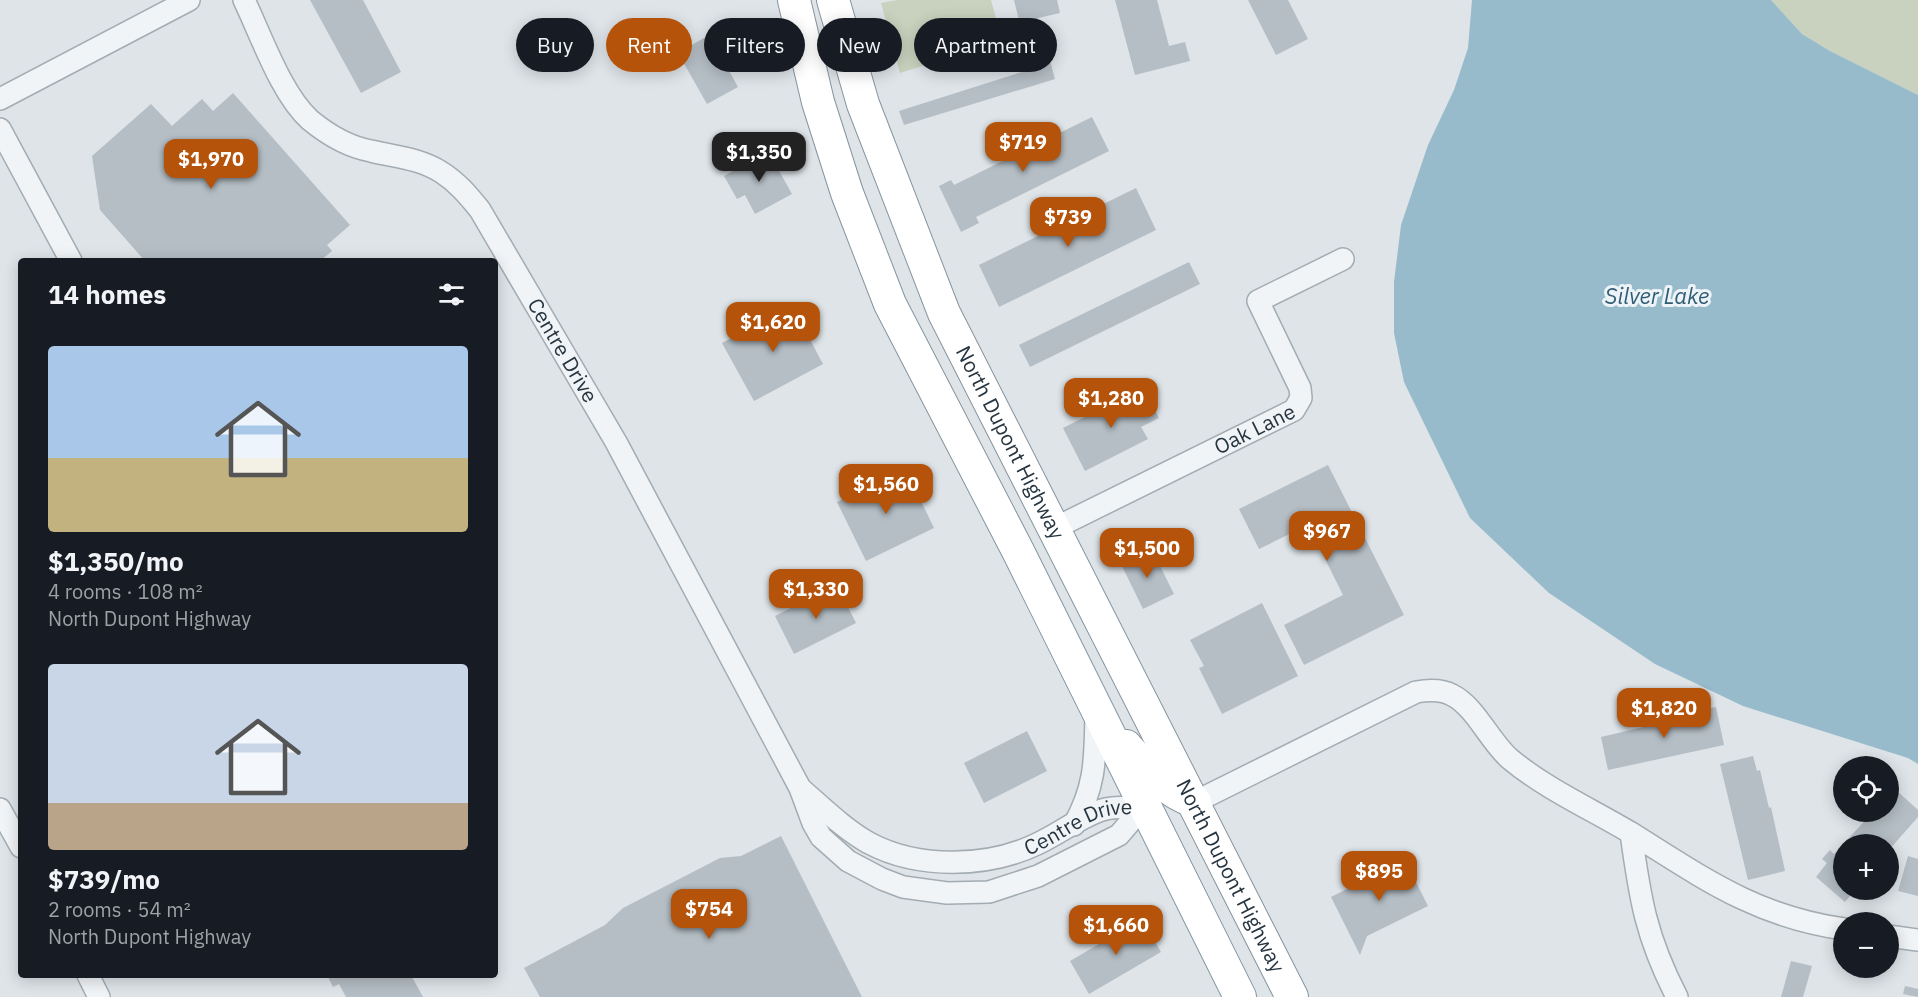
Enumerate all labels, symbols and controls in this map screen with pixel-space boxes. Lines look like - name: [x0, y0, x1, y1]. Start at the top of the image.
- chip: Buy: [516, 18, 594, 72]
- chip: Rent: [606, 18, 692, 72]
- chip: Filters: [704, 18, 805, 72]
- chip: New: [817, 18, 902, 72]
- chip: Apartment: [914, 18, 1057, 72]
- pin: $719: [987, 122, 1059, 173]
- text: $719: [999, 128, 1047, 155]
- pin: $1,350: [710, 132, 808, 183]
- text: $1,350: [726, 138, 792, 165]
- pin: $1,970: [162, 139, 260, 190]
- text: $1,970: [178, 145, 244, 172]
- pin: $739: [1032, 197, 1104, 248]
- text: $739: [1044, 203, 1092, 230]
- text: 14 homes: [48, 277, 166, 311]
- icon: filters: [435, 278, 468, 311]
- water label: Silver Lake: [1605, 281, 1709, 310]
- street label: Centre Drive: [522, 293, 605, 407]
- pin: $1,620: [724, 302, 822, 353]
- text: $1,620: [740, 308, 806, 335]
- street label: North Dupont Highway: [950, 341, 1072, 544]
- pin: $1,280: [1062, 378, 1160, 429]
- text: $1,280: [1078, 384, 1144, 411]
- icon: home: [204, 385, 312, 493]
- street label: Oak Lane: [1209, 397, 1300, 460]
- pin: $1,560: [837, 464, 935, 515]
- text: $1,560: [853, 470, 919, 497]
- pin: $967: [1291, 511, 1363, 562]
- text: $967: [1303, 517, 1351, 544]
- pin: $1,500: [1098, 528, 1196, 579]
- text: $1,500: [1114, 534, 1180, 561]
- text: $1,350/mo: [48, 544, 184, 578]
- pin: $1,330: [767, 569, 865, 620]
- text: $1,330: [783, 575, 849, 602]
- text: 4 rooms · 108 m²: [48, 578, 203, 605]
- text: North Dupont Highway: [48, 605, 251, 632]
- pin: $1,820: [1615, 688, 1713, 739]
- text: $1,820: [1631, 694, 1697, 721]
- icon: home: [204, 703, 312, 811]
- map controls: [1833, 756, 1899, 978]
- button: locate: [1833, 756, 1899, 822]
- street label: North Dupont Highway: [1170, 774, 1292, 977]
- street label: Centre Drive: [1019, 792, 1132, 861]
- button: +: [1833, 834, 1899, 900]
- pin: $895: [1343, 851, 1415, 902]
- text: $895: [1355, 857, 1403, 884]
- text: $739/mo: [48, 862, 160, 896]
- pin: $754: [673, 889, 745, 940]
- text: $754: [685, 895, 733, 922]
- text: 2 rooms · 54 m²: [48, 896, 191, 923]
- pin: $1,660: [1067, 905, 1165, 956]
- text: $1,660: [1083, 911, 1149, 938]
- button: −: [1833, 912, 1899, 978]
- text: North Dupont Highway: [48, 923, 251, 950]

